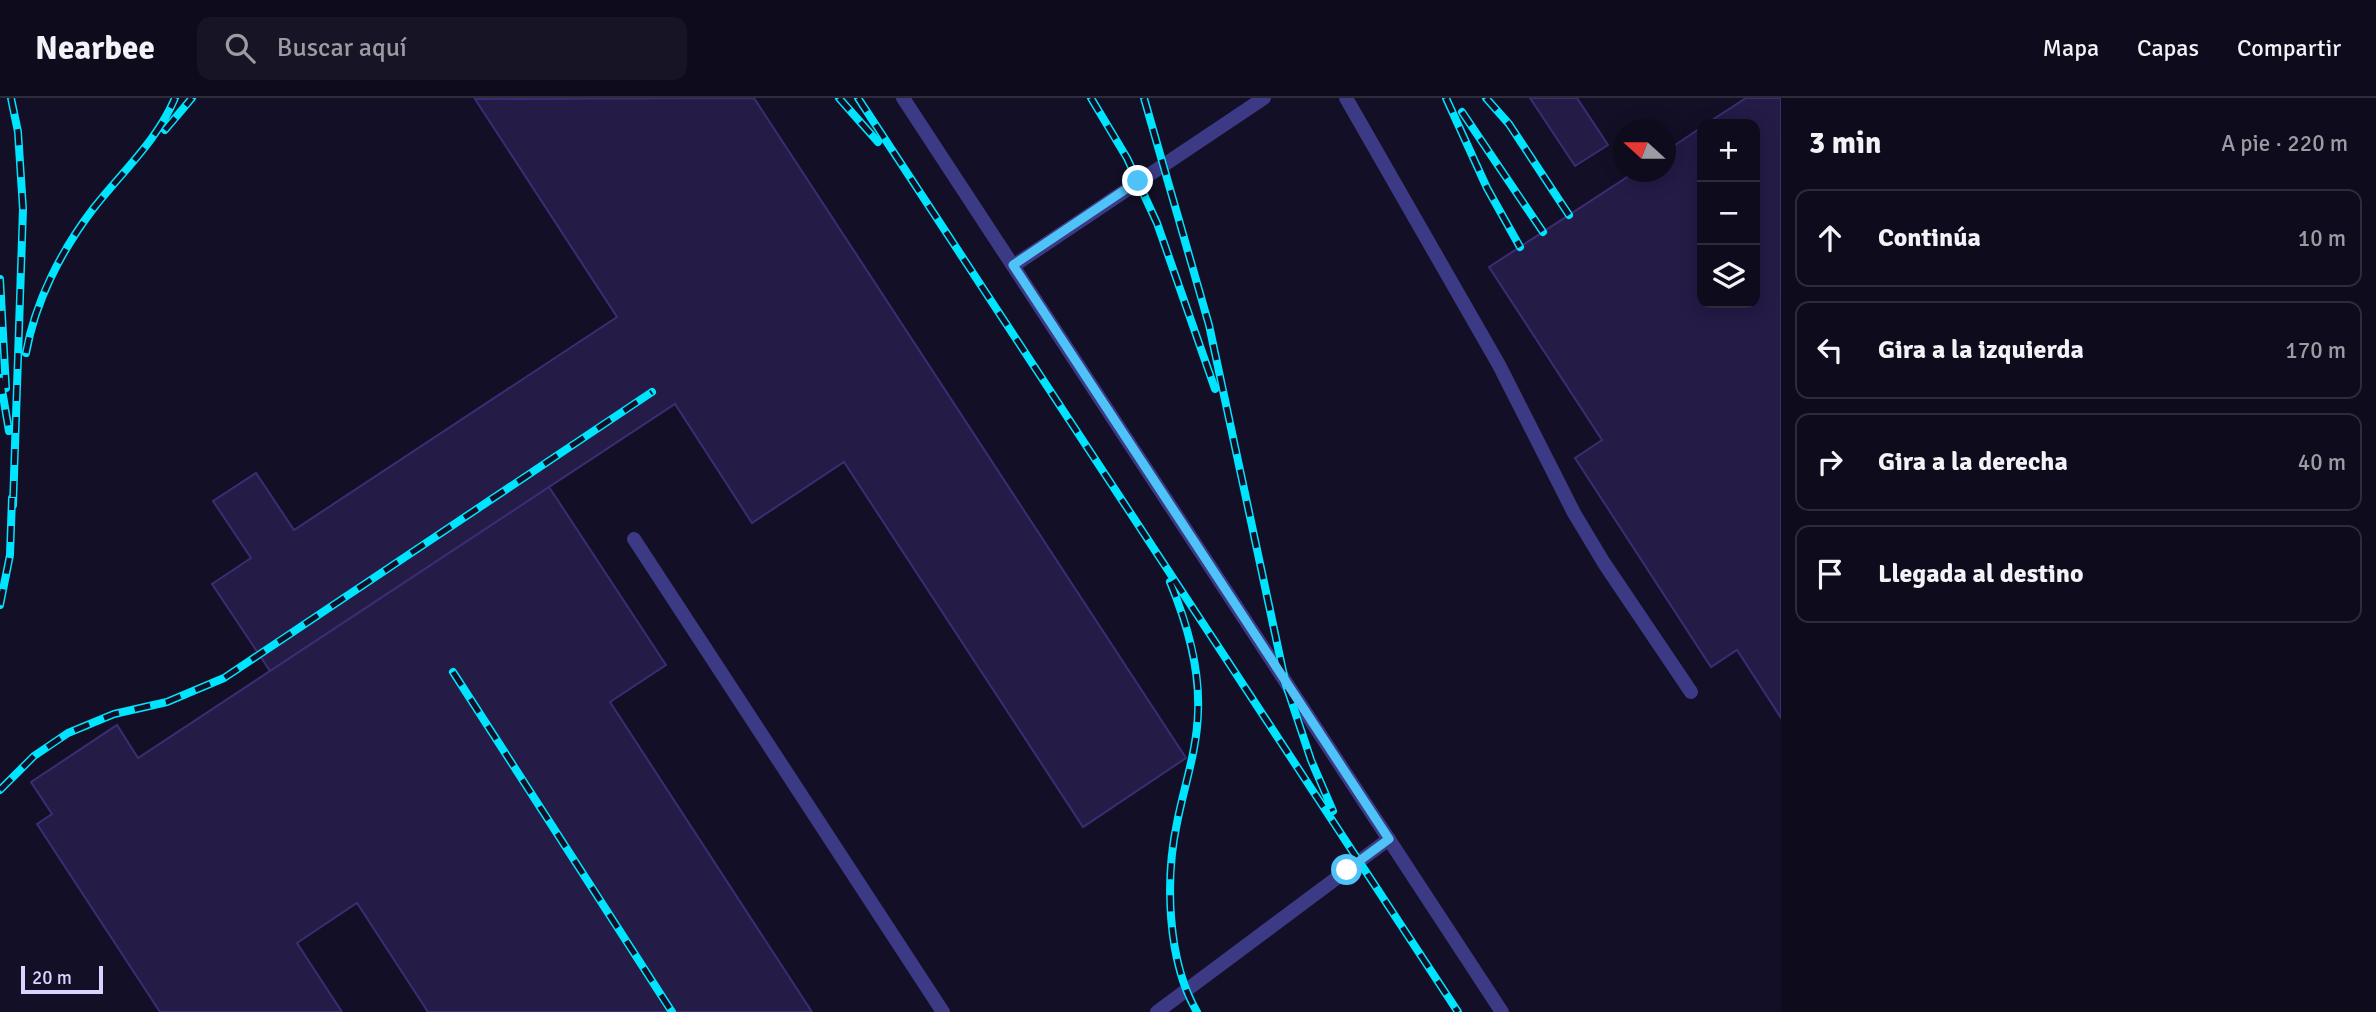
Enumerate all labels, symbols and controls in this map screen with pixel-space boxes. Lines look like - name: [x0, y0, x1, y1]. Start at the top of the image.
- search box: [197, 17, 687, 80]
- text: Nearbee: [35, 28, 155, 69]
- icon: search: [221, 29, 259, 67]
- text: Buscar aquí: [277, 32, 407, 64]
- text: Mapa: [2043, 33, 2099, 63]
- text: Capas: [2137, 33, 2199, 63]
- text: Compartir: [2237, 33, 2341, 63]
- north arrow: [1613, 119, 1676, 182]
- map controls: [1697, 119, 1760, 308]
- button: +: [1697, 119, 1760, 182]
- text: 3 min: [1809, 125, 1881, 162]
- text: A pie · 220 m: [2221, 129, 2348, 158]
- route end: [1122, 165, 1153, 196]
- button: −: [1697, 182, 1760, 245]
- icon: ahead: [1811, 219, 1849, 257]
- text: Continúa: [1878, 222, 1981, 254]
- text: 10 m: [2298, 224, 2346, 253]
- button: layers: [1697, 245, 1760, 308]
- icon: left: [1811, 331, 1849, 369]
- text: Gira a la izquierda: [1878, 334, 2084, 366]
- text: 170 m: [2285, 336, 2346, 365]
- icon: right: [1811, 443, 1849, 481]
- text: Gira a la derecha: [1878, 446, 2068, 478]
- text: 40 m: [2298, 448, 2346, 477]
- icon: arrive: [1811, 555, 1849, 593]
- text: Llegada al destino: [1878, 558, 2084, 590]
- route start: [1331, 854, 1362, 885]
- scale bar: [21, 963, 103, 995]
- text: 20 m: [32, 966, 72, 990]

